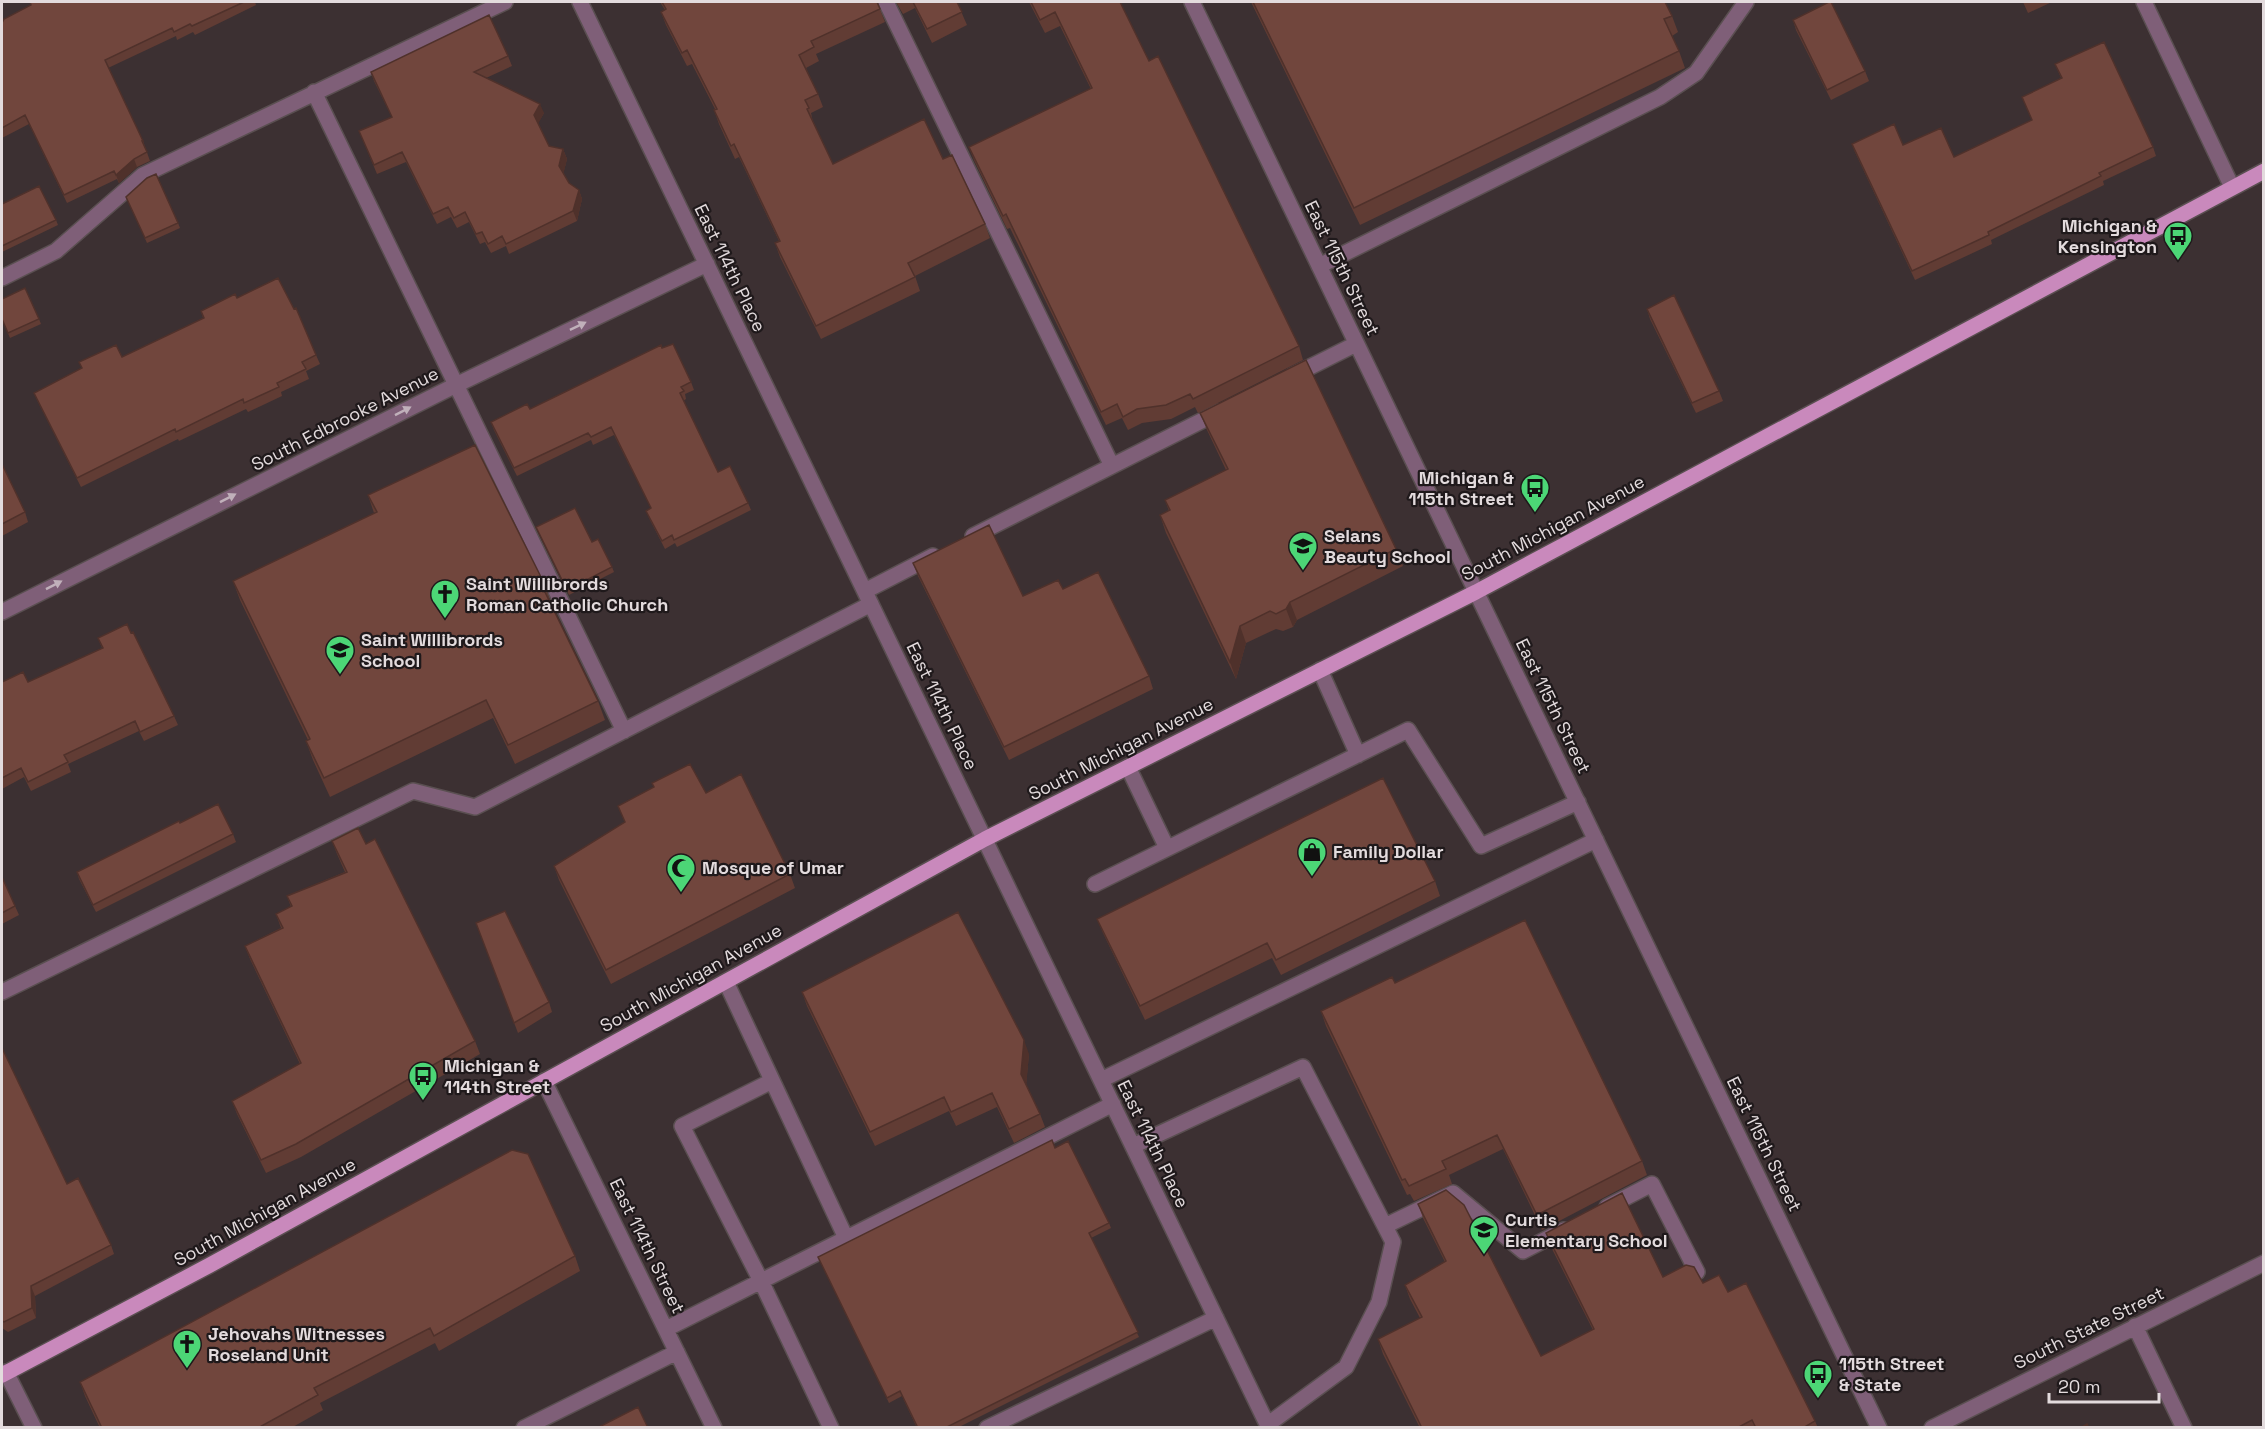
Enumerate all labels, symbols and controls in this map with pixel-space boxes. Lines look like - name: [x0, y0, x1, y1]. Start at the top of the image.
- street label: East 115th Street: [1300, 197, 1385, 339]
- street label: East 114th Place: [690, 200, 771, 336]
- place label: Michigan & Kensington: [2058, 214, 2157, 258]
- bus stop icon: Michigan & Kensington: [2162, 220, 2194, 262]
- one-way arrow: [570, 322, 587, 331]
- street label: South Edbrooke Avenue: [247, 361, 442, 476]
- one-way arrow: [394, 407, 411, 416]
- place label: Michigan & 115th Street: [1408, 466, 1514, 510]
- street label: South Michigan Avenue: [1457, 469, 1648, 586]
- bus stop icon: Michigan & 115th Street: [1519, 472, 1551, 514]
- one-way arrow: [220, 494, 237, 503]
- place label: Selans Beauty School: [1324, 524, 1451, 568]
- school or university icon: Selans Beauty School: [1287, 530, 1319, 572]
- place label: Saint Willibrords Roman Catholic Church: [466, 572, 668, 616]
- church icon: Saint Willibrords Roman Catholic Church: [429, 578, 461, 620]
- one-way arrow: [45, 581, 62, 590]
- place label: Saint Willibrords School: [361, 628, 503, 672]
- school or university icon: Saint Willibrords School: [324, 634, 356, 676]
- street label: East 115th Street: [1511, 635, 1596, 777]
- street label: East 114th Place: [902, 638, 983, 774]
- street label: South Michigan Avenue: [1025, 692, 1217, 805]
- shop icon: Family Dollar: [1296, 836, 1328, 878]
- place label: Family Dollar: [1333, 840, 1444, 863]
- mosque icon: Mosque of Umar: [665, 852, 697, 894]
- place label: Mosque of Umar: [702, 856, 844, 879]
- street label: South Michigan Avenue: [596, 918, 786, 1037]
- place label: Michigan & 114th Street: [444, 1054, 550, 1098]
- bus stop icon: Michigan & 114th Street: [407, 1060, 439, 1102]
- street label: East 115th Street: [1722, 1073, 1807, 1215]
- street label: East 114th Place: [1113, 1076, 1194, 1212]
- street label: South Michigan Avenue: [170, 1152, 360, 1271]
- street label: East 114th Street: [605, 1174, 690, 1317]
- place label: Curtis Elementary School: [1505, 1208, 1668, 1252]
- school or university icon: Curtis Elementary School: [1468, 1214, 1500, 1256]
- street label: South State Street: [2010, 1281, 2168, 1374]
- place label: Jehovahs Witnesses Roseland Unit: [208, 1322, 385, 1366]
- church icon: Jehovahs Witnesses Roseland Unit: [171, 1328, 203, 1370]
- place label: 115th Street & State: [1839, 1352, 1945, 1396]
- bus stop icon: 115th Street & State: [1802, 1358, 1834, 1400]
- scale bar: [2049, 1366, 2158, 1404]
- text: 20 m: [2058, 1375, 2101, 1398]

